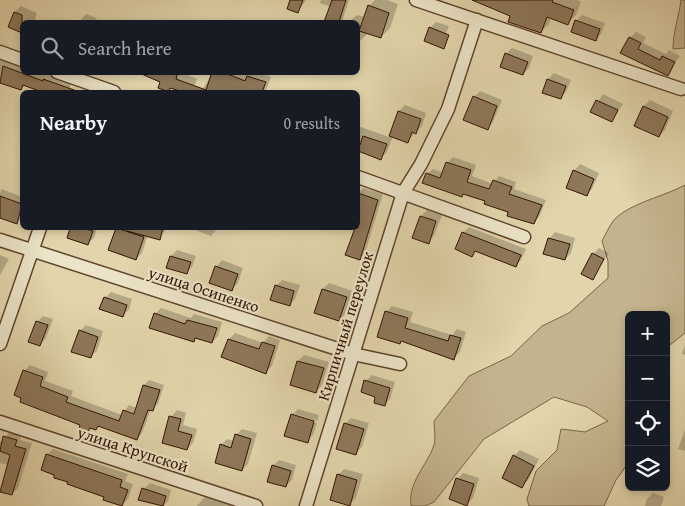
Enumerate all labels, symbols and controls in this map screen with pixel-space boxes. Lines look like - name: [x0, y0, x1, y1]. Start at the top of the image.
- search box: [20, 20, 360, 75]
- icon: search: [38, 34, 66, 62]
- text: Search here: [78, 34, 172, 62]
- text: Nearby: [40, 107, 107, 138]
- text: 0 results: [283, 111, 340, 135]
- street label: Кирпичный переулок: [311, 248, 379, 404]
- street label: улица Осипенко: [144, 259, 263, 318]
- map controls: [625, 311, 670, 491]
- button: +: [625, 311, 670, 356]
- button: −: [625, 356, 670, 401]
- button: locate: [625, 401, 670, 446]
- street label: улица Крупской: [73, 419, 192, 478]
- button: layers: [625, 446, 670, 491]

